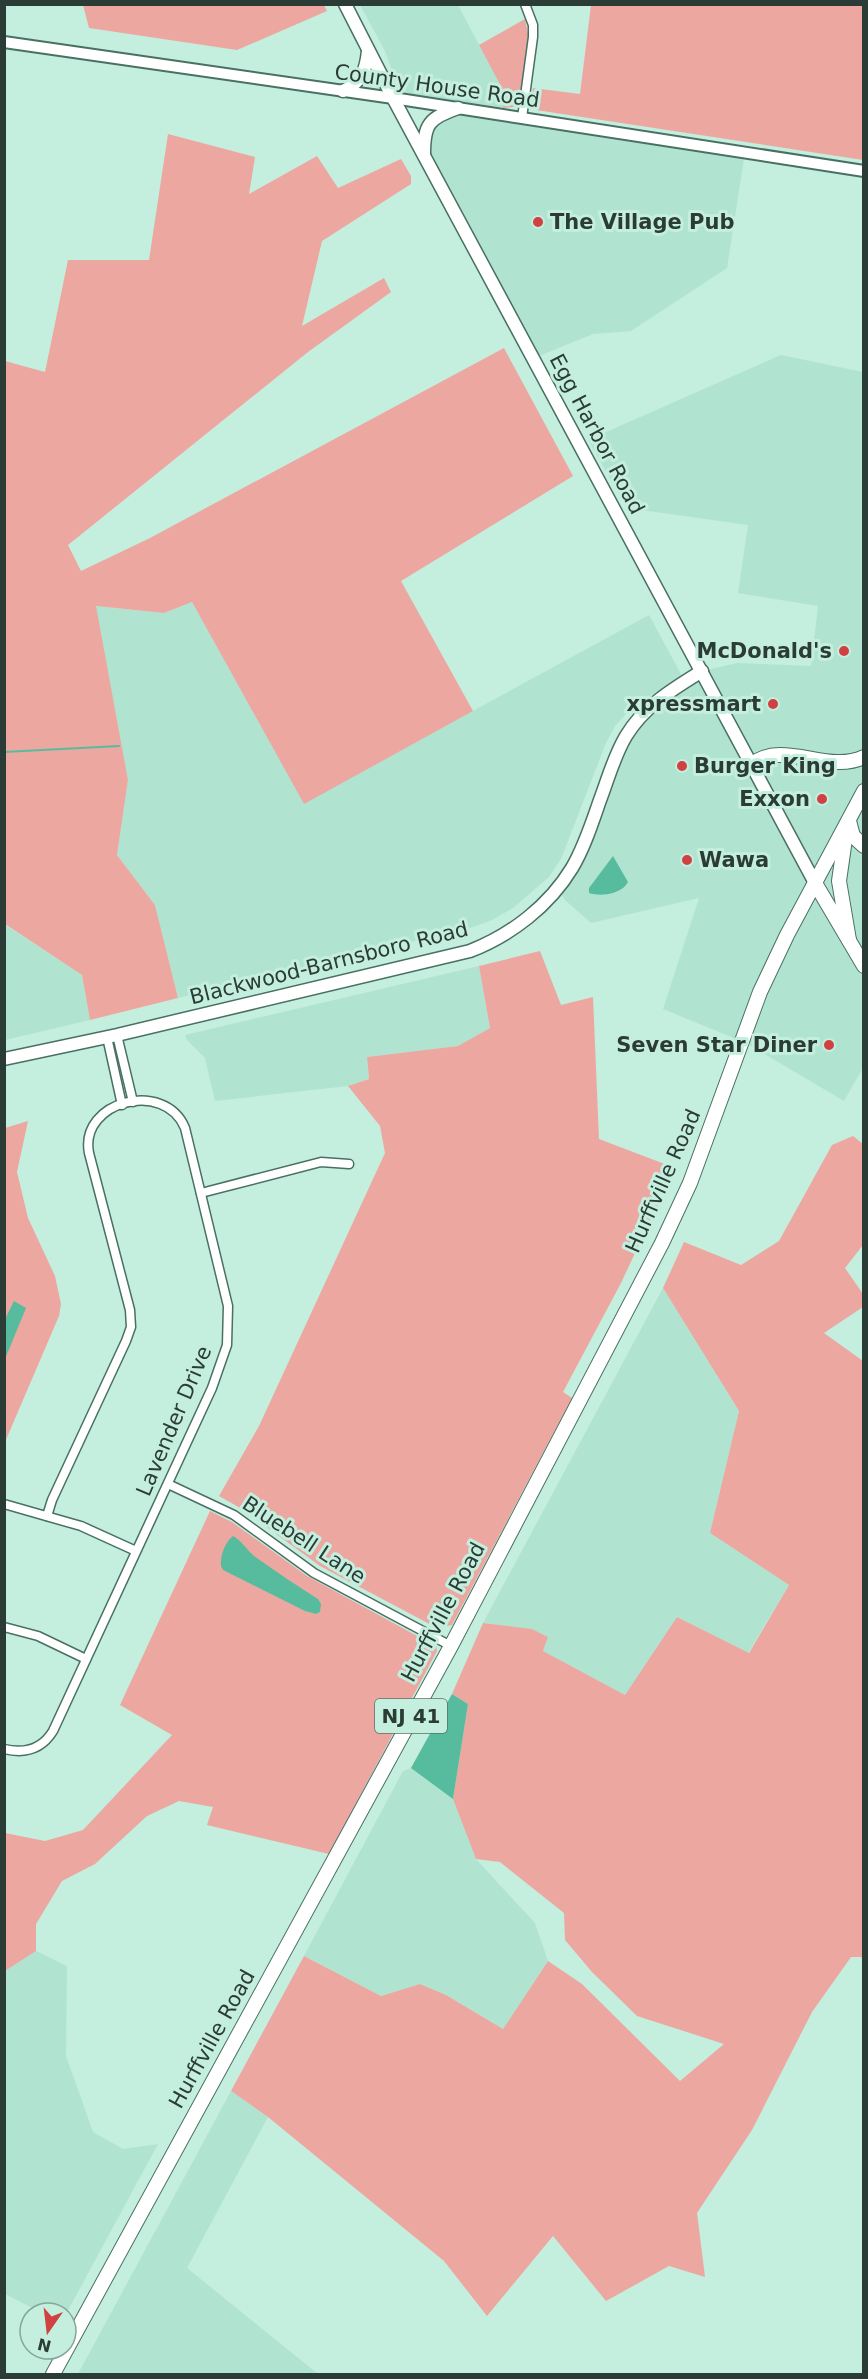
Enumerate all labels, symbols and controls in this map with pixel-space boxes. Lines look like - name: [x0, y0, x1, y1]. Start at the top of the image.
- street label: County House Road: [333, 60, 541, 112]
- place label: The Village Pub: [550, 210, 734, 234]
- marker: The Village Pub: [531, 215, 545, 229]
- street label: Egg Harbor Road: [545, 350, 649, 518]
- place label: McDonald's: [697, 639, 832, 663]
- marker: McDonald's: [837, 644, 851, 658]
- place label: xpressmart: [626, 692, 761, 716]
- marker: xpressmart: [766, 697, 780, 711]
- place label: Burger King: [694, 754, 836, 778]
- marker: Burger King: [675, 759, 689, 773]
- place label: Exxon: [739, 787, 810, 811]
- marker: Exxon: [815, 792, 829, 806]
- place label: Wawa: [699, 848, 769, 872]
- marker: Wawa: [680, 853, 694, 867]
- street label: Blackwood-Barnsboro Road: [187, 917, 471, 1009]
- place label: Seven Star Diner: [616, 1033, 818, 1057]
- marker: Seven Star Diner: [822, 1038, 836, 1052]
- street label: Hurffville Road: [621, 1106, 705, 1256]
- street label: Lavender Drive: [132, 1342, 216, 1500]
- street label: Bluebell Lane: [238, 1491, 370, 1589]
- street label: Hurffville Road: [396, 1538, 490, 1686]
- road number: NJ 41: [375, 1699, 447, 1733]
- street label: Hurffville Road: [164, 1966, 260, 2112]
- north arrow: [18, 2301, 78, 2361]
- text: N: [36, 2334, 53, 2356]

